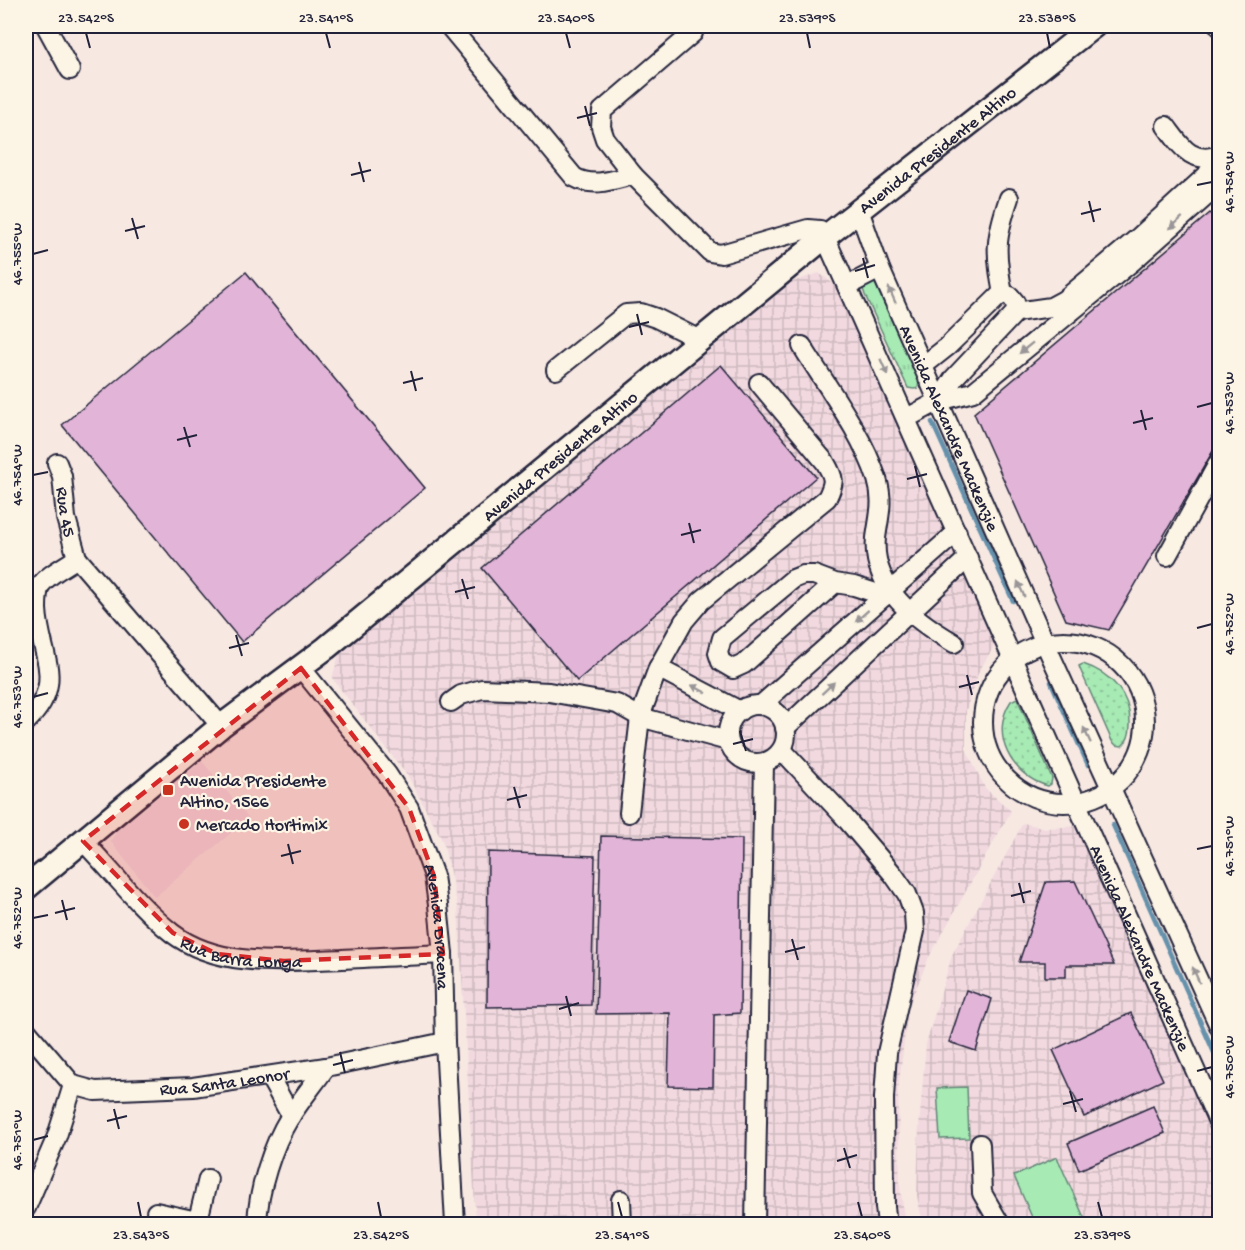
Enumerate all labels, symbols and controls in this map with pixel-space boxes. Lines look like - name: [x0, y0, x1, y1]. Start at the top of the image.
- text: 23.542°S: [58, 10, 114, 28]
- text: 23.541°S: [299, 10, 353, 28]
- text: 23.540°S: [537, 10, 595, 28]
- text: 23.539°S: [779, 10, 835, 28]
- text: 23.538°S: [1018, 10, 1076, 28]
- street label: Avenida Presidente Altino: [855, 83, 1021, 219]
- text: 46.754°W: [1221, 151, 1239, 213]
- one-way arrow: [1169, 216, 1184, 229]
- text: 46.755°W: [9, 223, 27, 285]
- one-way arrow: [887, 286, 897, 304]
- street label: Avenida Alexandre Mackenzie: [893, 322, 1003, 536]
- one-way arrow: [1019, 342, 1034, 354]
- one-way arrow: [879, 358, 888, 375]
- text: 46.753°W: [1221, 372, 1239, 434]
- street label: Avenida Presidente Altino: [480, 388, 643, 527]
- text: 46.754°W: [9, 444, 27, 506]
- street label: Rua 45: [50, 486, 79, 540]
- one-way arrow: [1016, 580, 1026, 598]
- text: 46.752°W: [1221, 593, 1239, 655]
- one-way arrow: [854, 610, 870, 623]
- text: 46.753°W: [9, 666, 27, 728]
- one-way arrow: [820, 682, 835, 695]
- one-way arrow: [690, 684, 707, 694]
- one-way arrow: [1083, 727, 1092, 744]
- place label: Avenida Presidente Altino, 1566: [180, 772, 327, 814]
- marker: Avenida Presidente Altino, 1566: [161, 783, 175, 797]
- text: 46.751°W: [1221, 815, 1239, 876]
- place label: Mercado Hortimix: [196, 816, 328, 837]
- marker: Mercado Hortimix: [177, 817, 191, 831]
- street label: Avenida Alexandre Mackenzie: [1084, 842, 1194, 1056]
- street label: Avenida Dracena: [417, 861, 452, 991]
- text: 46.752°W: [9, 887, 27, 949]
- street label: Rua Barra Longa: [176, 933, 303, 974]
- one-way arrow: [1190, 966, 1200, 984]
- text: 46.750°W: [1221, 1035, 1239, 1099]
- street label: Rua Santa Leonor: [159, 1064, 292, 1101]
- text: 46.751°W: [9, 1109, 27, 1170]
- text: 23.543°S: [113, 1227, 169, 1245]
- text: 23.542°S: [353, 1227, 409, 1245]
- text: 23.541°S: [595, 1227, 649, 1245]
- text: 23.540°S: [833, 1227, 891, 1245]
- text: 23.539°S: [1074, 1227, 1130, 1245]

